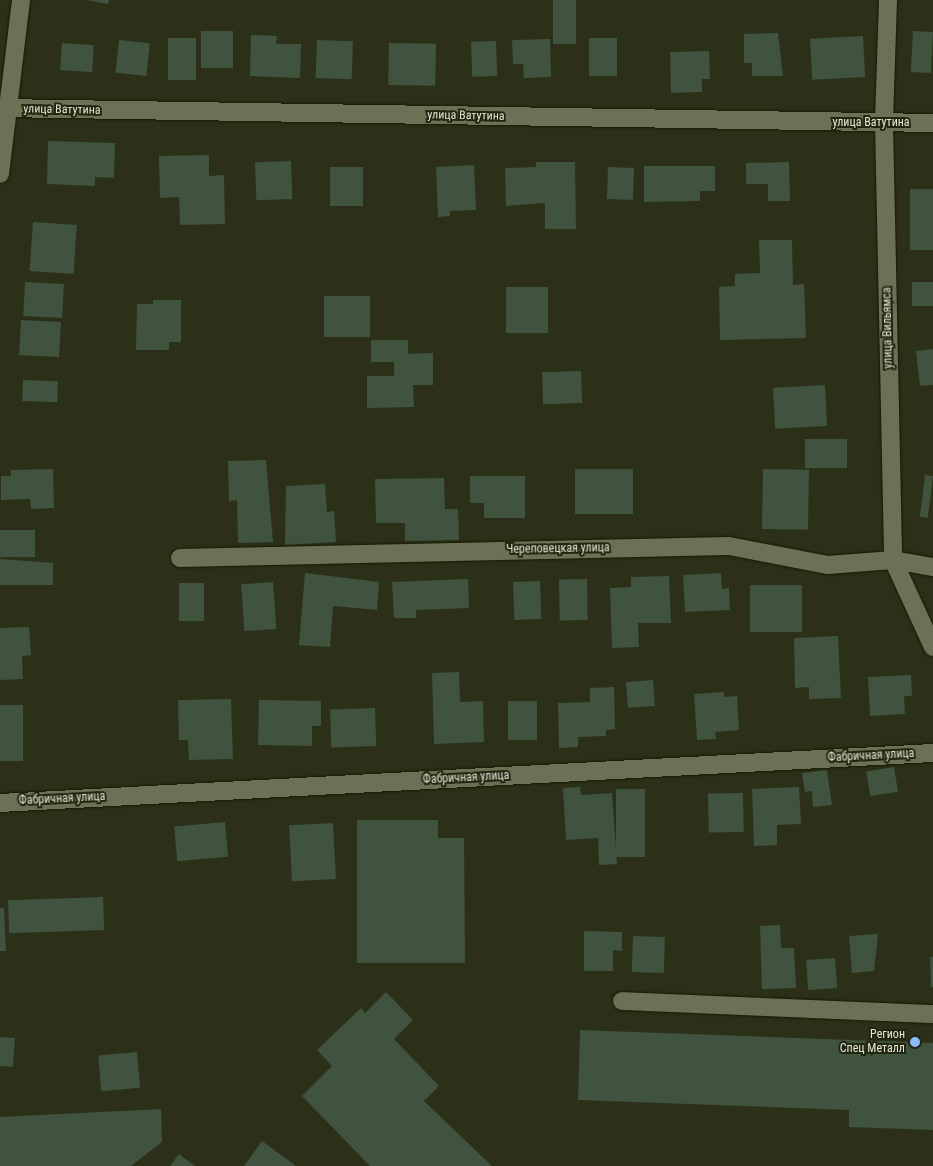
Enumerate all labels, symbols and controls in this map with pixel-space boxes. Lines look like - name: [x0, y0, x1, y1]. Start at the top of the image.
- street label: улица Ватутина: [23, 102, 101, 118]
- street label: улица Ватутина: [427, 108, 505, 124]
- street label: улица Ватутина: [832, 116, 910, 130]
- street label: улица Вильямса: [880, 287, 896, 369]
- street label: Череповецкая улица: [506, 541, 610, 557]
- street label: Фабричная улица: [827, 747, 915, 765]
- street label: Фабричная улица: [422, 769, 510, 787]
- street label: Фабричная улица: [18, 790, 106, 808]
- place label: Регион Спец Металл: [840, 1028, 905, 1056]
- marker: Регион Спец Металл: [909, 1036, 921, 1048]

